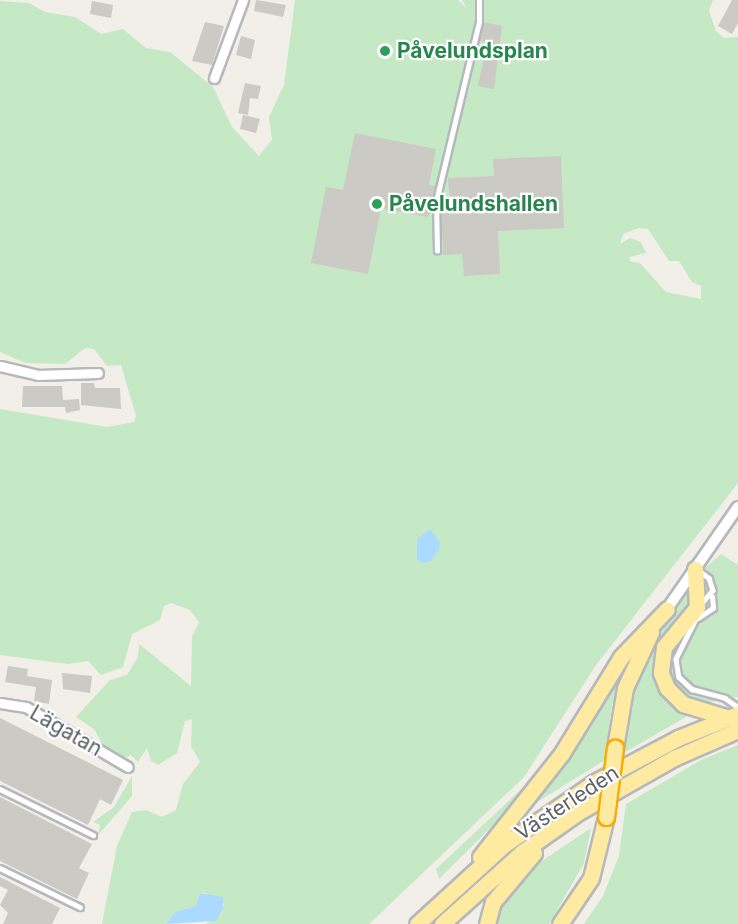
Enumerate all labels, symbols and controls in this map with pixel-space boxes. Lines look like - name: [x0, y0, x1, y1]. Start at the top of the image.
- place label: Påvelundsplan: [397, 38, 548, 64]
- marker: Påvelundsplan: [378, 44, 392, 58]
- place label: Påvelundshallen: [389, 191, 558, 217]
- marker: Påvelundshallen: [370, 197, 384, 211]
- street label: Lägatan: [25, 700, 107, 762]
- street label: Västerleden: [510, 760, 624, 846]

